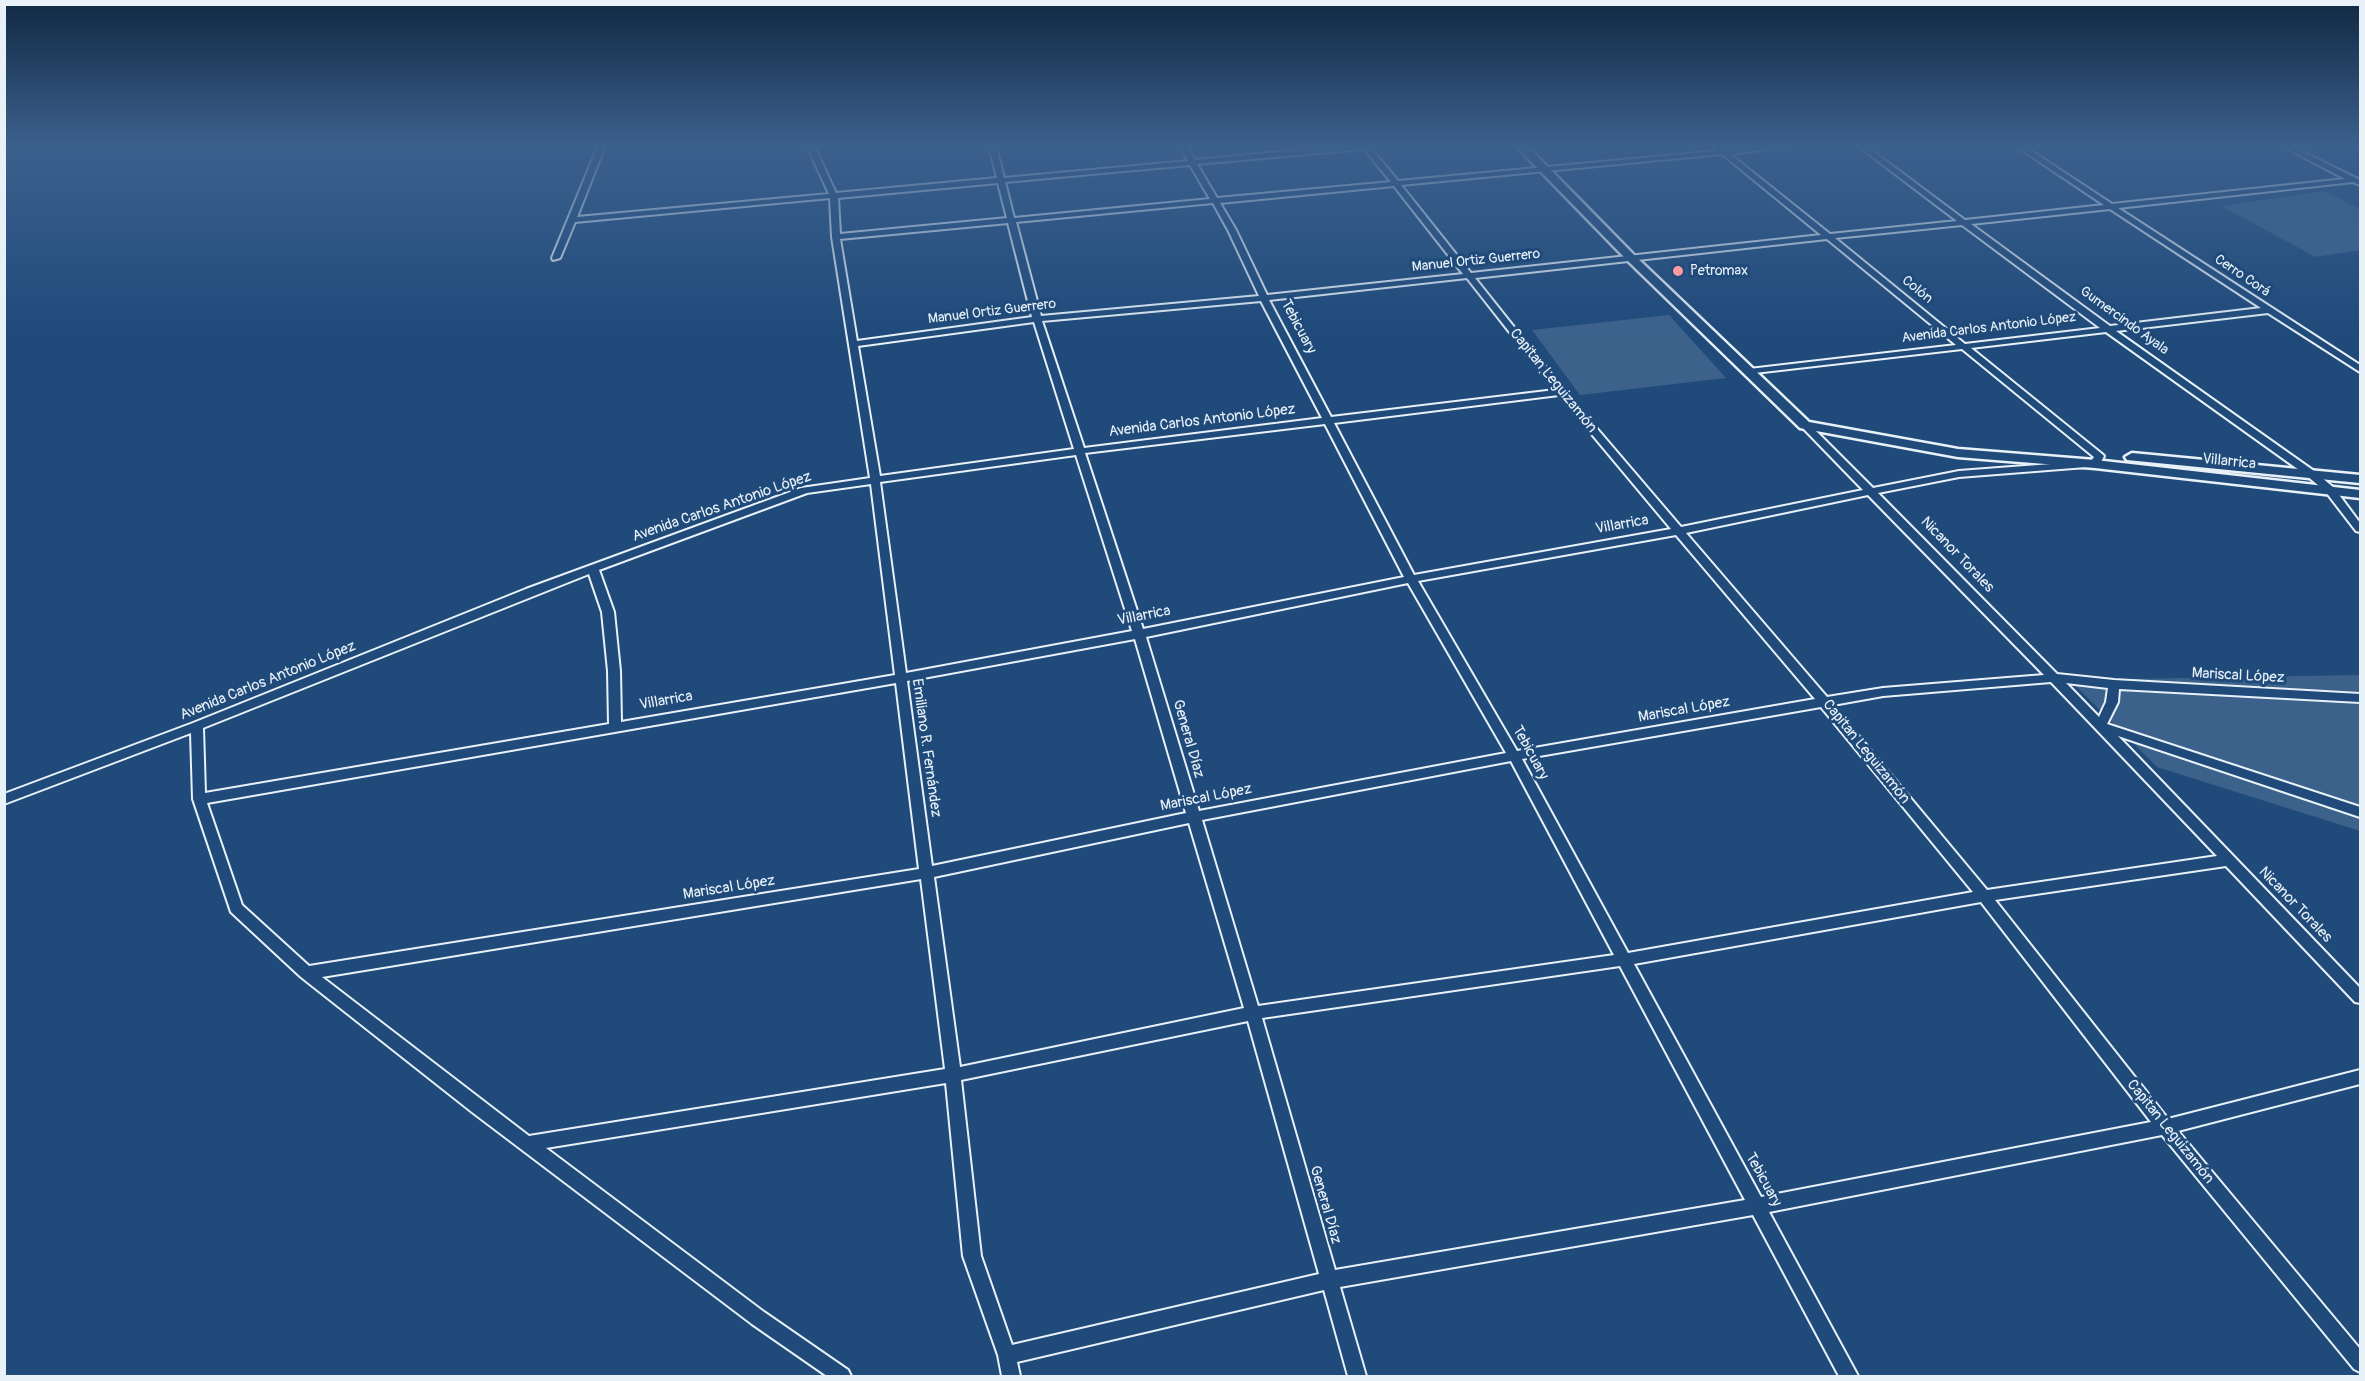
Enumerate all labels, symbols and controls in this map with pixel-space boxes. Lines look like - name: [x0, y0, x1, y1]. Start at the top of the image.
- street label: Manuel Ortiz Guerrero: [1411, 246, 1541, 276]
- street label: Cerro Corá: [2211, 251, 2273, 301]
- place label: Petromax: [1690, 263, 1748, 279]
- marker: Petromax: [1671, 264, 1685, 278]
- street label: Colón: [1898, 272, 1936, 308]
- street label: Gumercindo Ayala: [2076, 283, 2172, 359]
- street label: Manuel Ortiz Guerrero: [927, 296, 1057, 328]
- street label: Tebicuary: [1276, 297, 1320, 357]
- street label: Avenida Carlos Antonio López: [1901, 309, 2077, 347]
- street label: Capitan Leguizamón: [1506, 325, 1600, 437]
- street label: Avenida Carlos Antonio López: [1108, 401, 1296, 441]
- street label: Villarrica: [2201, 450, 2257, 474]
- street label: Avenida Carlos Antonio López: [630, 468, 814, 546]
- street label: Villarrica: [1594, 511, 1650, 539]
- street label: Nicanor Torales: [1916, 513, 1998, 597]
- street label: Villarrica: [1116, 602, 1172, 630]
- street label: Avenida Carlos Antonio López: [177, 637, 359, 725]
- street label: Mariscal López: [2191, 665, 2285, 687]
- street label: Emiliano R. Fernández: [907, 677, 945, 819]
- street label: Villarrica: [638, 687, 694, 715]
- street label: Mariscal López: [1637, 693, 1731, 727]
- street label: Capitan Leguizamón: [1819, 696, 1913, 808]
- street label: General Díaz: [1168, 698, 1208, 780]
- street label: Tebicuary: [1508, 723, 1552, 783]
- street label: Mariscal López: [1159, 780, 1253, 816]
- street label: Nicanor Torales: [2254, 863, 2336, 947]
- street label: Mariscal López: [682, 872, 776, 904]
- street label: Capitan Leguizamón: [2123, 1076, 2217, 1188]
- street label: Tebicuary: [1741, 1150, 1785, 1210]
- street label: General Díaz: [1305, 1164, 1345, 1246]

